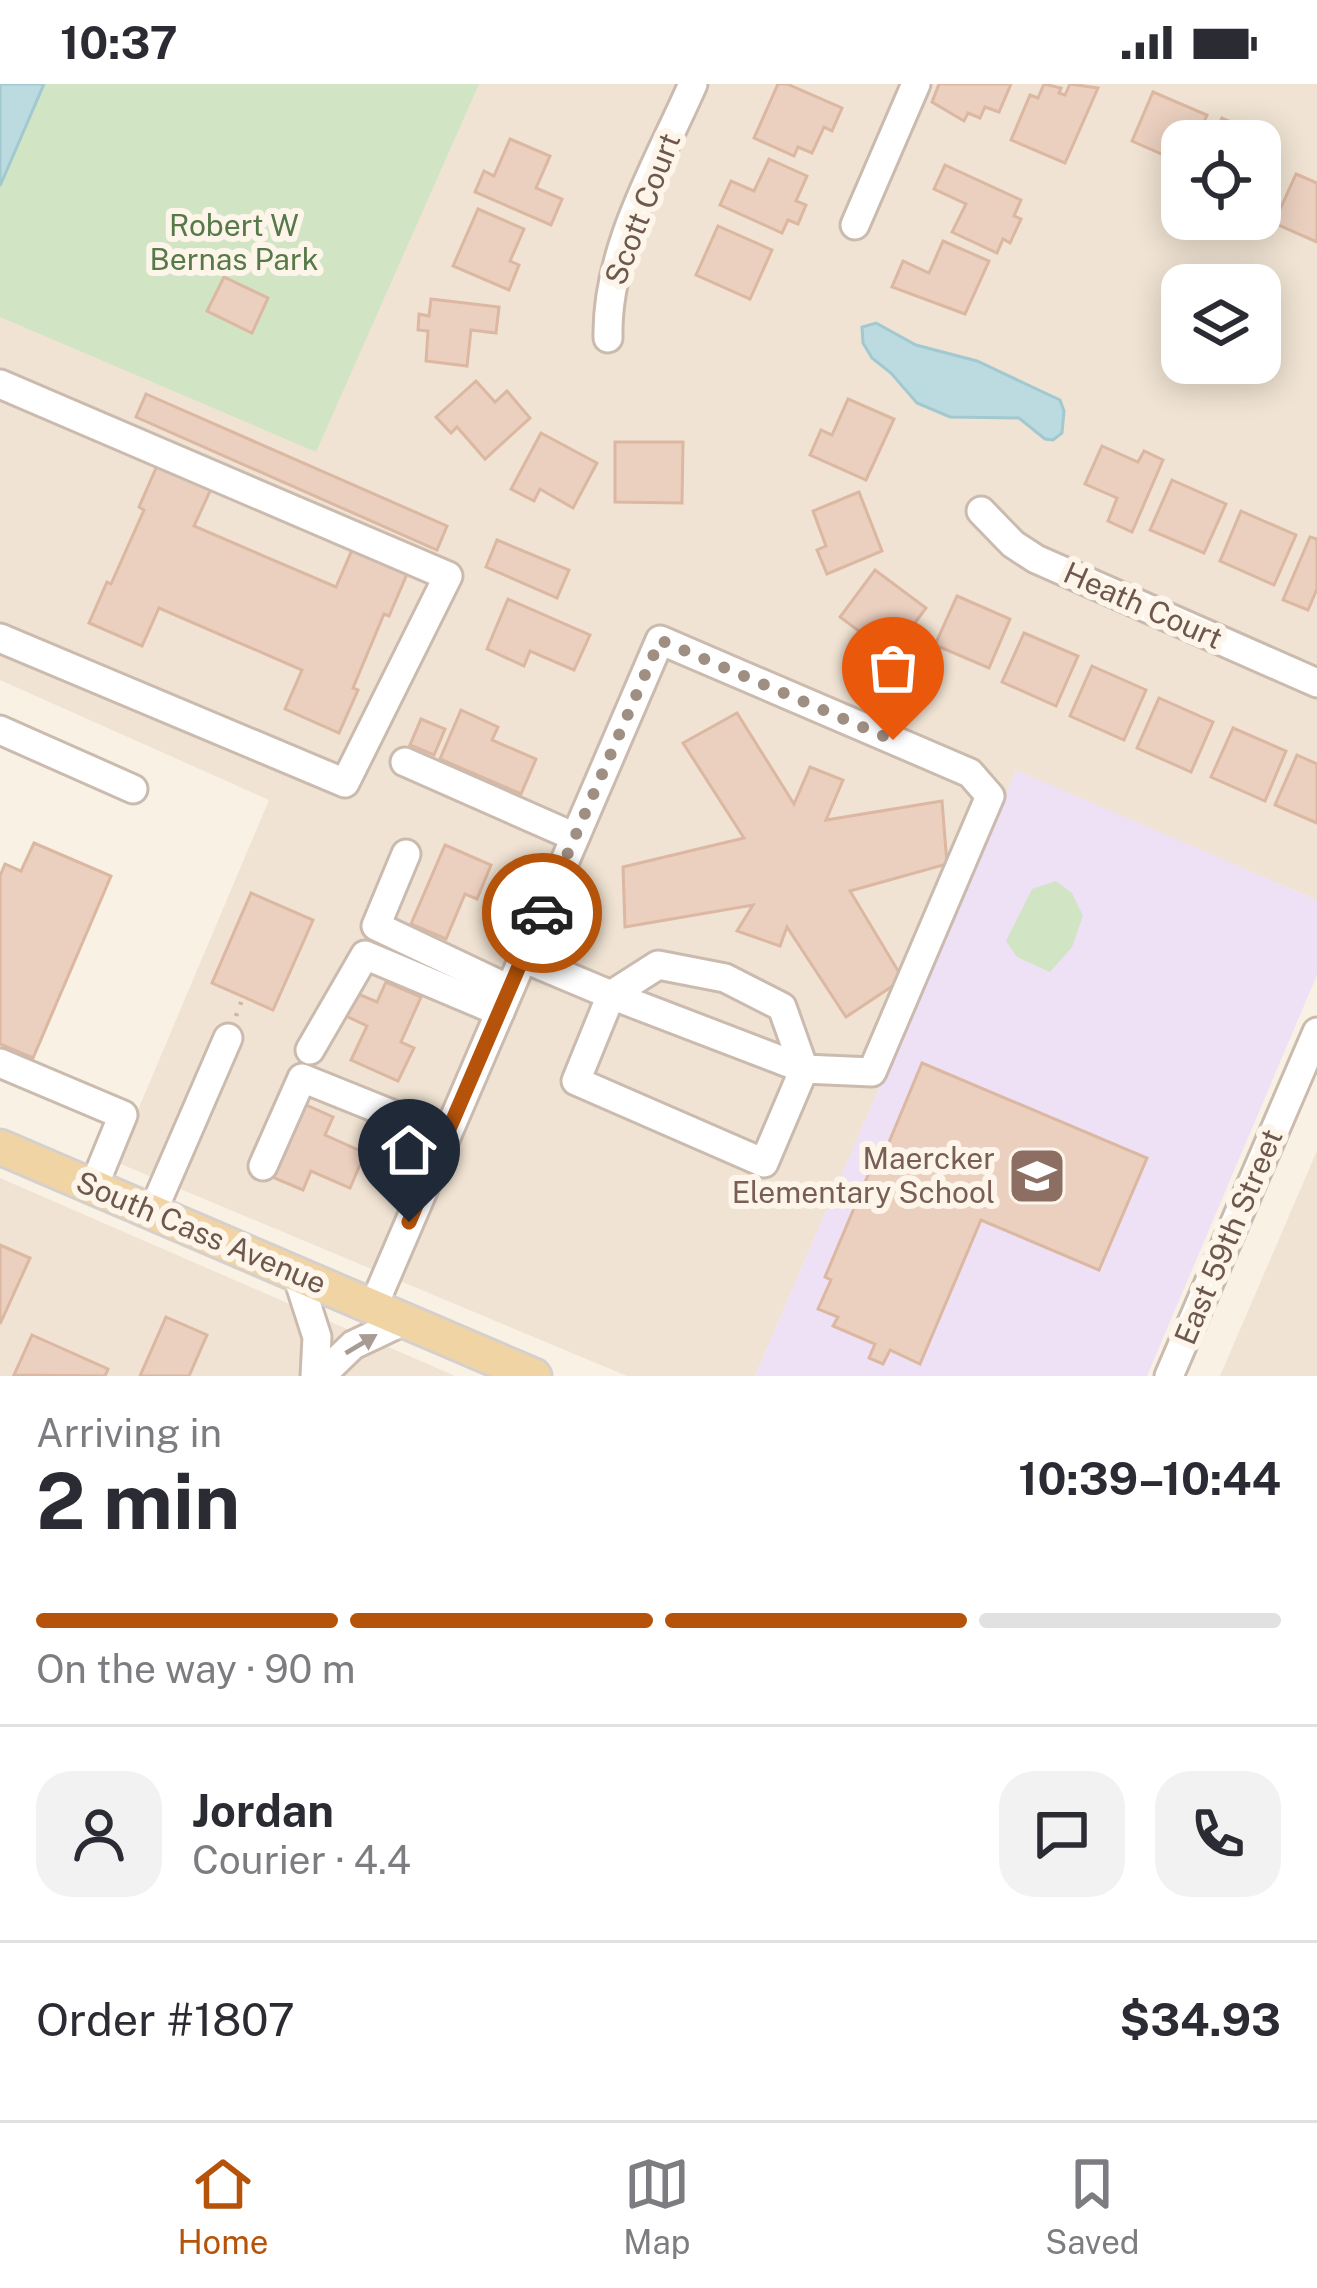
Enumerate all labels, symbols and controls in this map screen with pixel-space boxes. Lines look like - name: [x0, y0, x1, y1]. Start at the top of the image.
- text: 10:37: [60, 16, 178, 69]
- map controls: [1161, 120, 1281, 384]
- button: locate: [1161, 120, 1281, 240]
- street label: Scott Court: [597, 128, 688, 290]
- park label: Robert W Bernas Park: [150, 207, 319, 277]
- button: layers: [1161, 264, 1281, 384]
- street label: Heath Court: [1058, 554, 1228, 656]
- pin: [842, 617, 944, 740]
- icon: bag: [860, 635, 926, 701]
- courier: [482, 853, 602, 973]
- icon: car: [509, 880, 575, 946]
- pin: [358, 1099, 460, 1222]
- icon: home: [376, 1117, 442, 1183]
- street label: East 59th Street: [1166, 1123, 1290, 1350]
- place label: Maercker Elementary School: [732, 1140, 995, 1210]
- school or university icon: Maercker Elementary School: [1006, 1145, 1068, 1207]
- street label: South Cass Avenue: [71, 1163, 332, 1301]
- one-way arrow: [344, 1334, 377, 1356]
- text: Arriving in: [36, 1410, 222, 1456]
- text: 10:39–10:44: [1018, 1452, 1281, 1505]
- text: 2 min: [36, 1455, 240, 1547]
- text: On the way · 90 m: [36, 1646, 355, 1692]
- button: person: [36, 1771, 162, 1897]
- button: chat: [999, 1771, 1125, 1897]
- button: phone: [1155, 1771, 1281, 1897]
- text: Jordan: [192, 1784, 334, 1837]
- text: Courier · 4.4: [192, 1837, 411, 1883]
- text: Order #1807: [36, 1993, 295, 2046]
- text: $34.93: [1120, 1993, 1281, 2046]
- tab: Home: [177, 2151, 268, 2261]
- tab: Map: [623, 2151, 690, 2261]
- tab: Saved: [1045, 2151, 1140, 2261]

